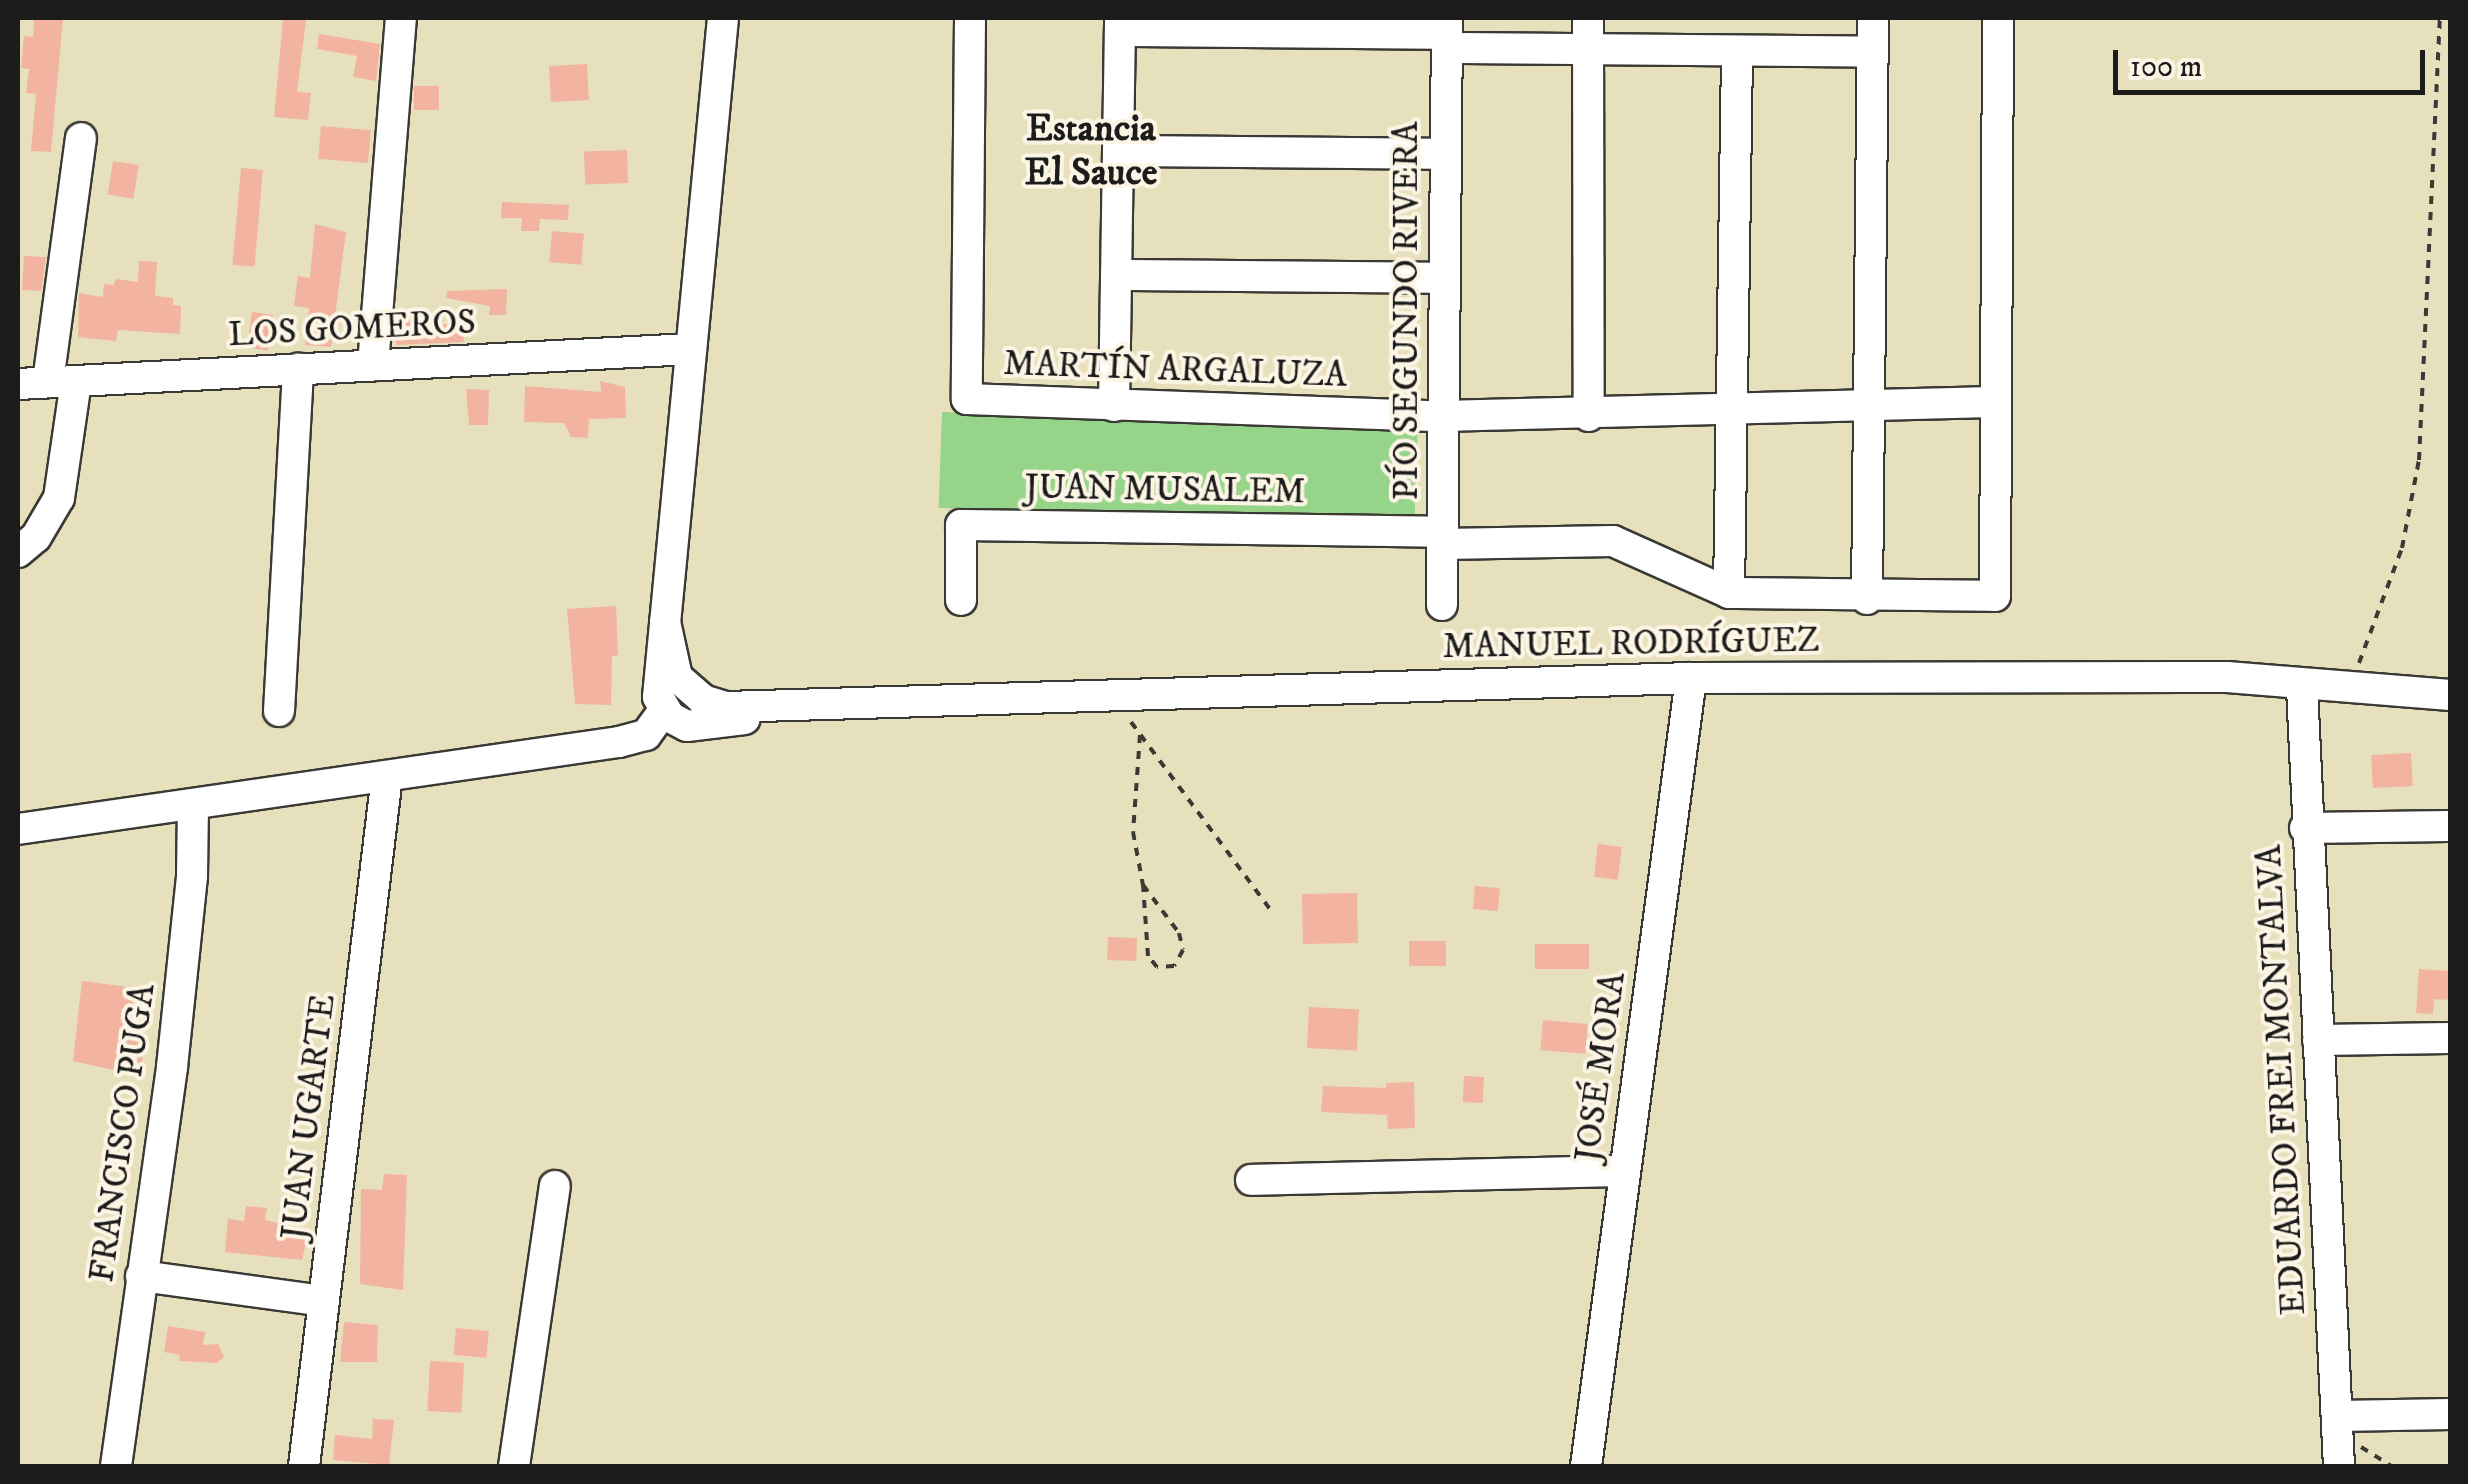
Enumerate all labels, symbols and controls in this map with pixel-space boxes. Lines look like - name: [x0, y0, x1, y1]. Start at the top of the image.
- scale bar: [2118, 30, 2430, 92]
- text: 100 m: [2130, 49, 2202, 86]
- district label: Estancia El Sauce: [1025, 107, 1157, 196]
- street label: PÍO SEGUNDO RIVERA: [1386, 122, 1428, 500]
- street label: LOS GOMEROS: [227, 302, 477, 356]
- street label: MARTÍN ARGALUZA: [1003, 343, 1347, 397]
- street label: JUAN MUSALEM: [1024, 467, 1306, 513]
- street label: MANUEL RODRÍGUEZ: [1442, 620, 1820, 668]
- street label: EDUARDO FREI MONTALVA: [2249, 844, 2315, 1316]
- street label: JOSÉ MORA: [1567, 970, 1635, 1164]
- street label: FRANCISCO PUGA: [81, 981, 165, 1285]
- street label: JUAN UGARTE: [273, 992, 345, 1242]

